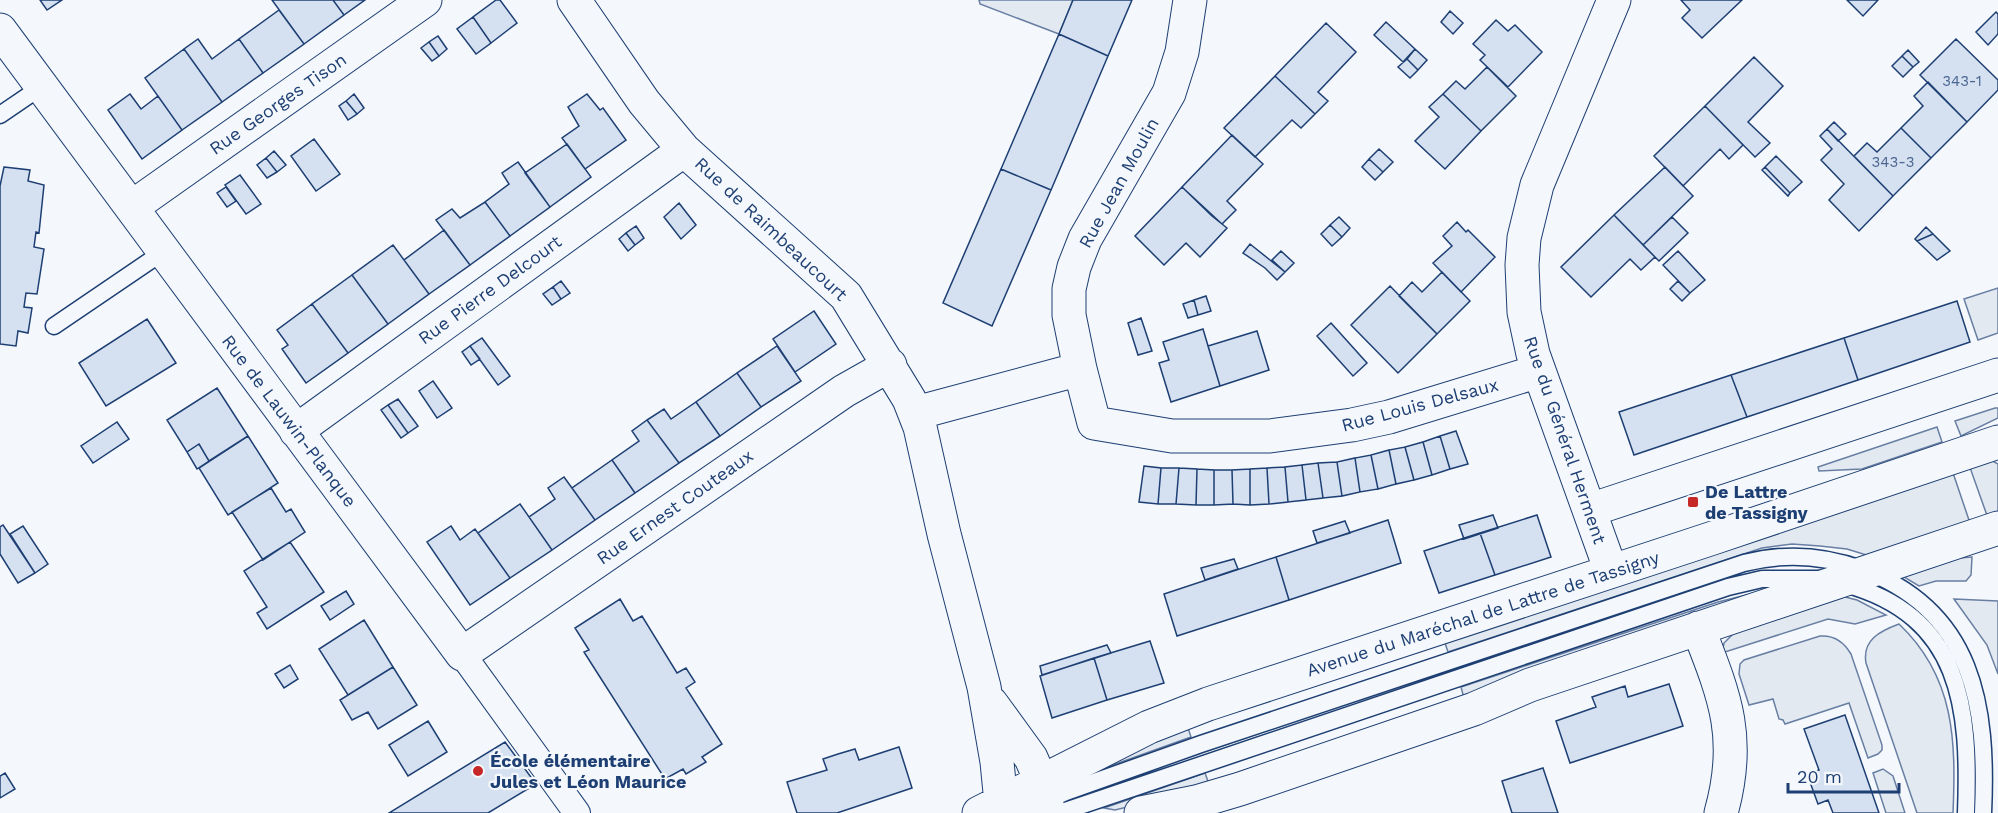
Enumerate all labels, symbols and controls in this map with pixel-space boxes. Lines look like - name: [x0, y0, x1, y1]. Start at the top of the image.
- street label: Rue Georges Tison: [205, 48, 350, 159]
- house number: 343-1: [1942, 72, 1982, 90]
- street label: Rue Jean Moulin: [1074, 114, 1163, 251]
- street label: Rue de Raimbeaucourt: [691, 153, 852, 305]
- house number: 343-3: [1872, 153, 1914, 171]
- street label: Rue Pierre Delcourt: [414, 230, 566, 349]
- street label: Rue de Lauwin-Planque: [218, 331, 361, 511]
- street label: Rue du Général Herment: [1520, 333, 1611, 547]
- street label: Rue Louis Delsaux: [1339, 373, 1501, 436]
- street label: Rue Ernest Couteaux: [593, 445, 757, 569]
- place label: De Lattre de Tassigny: [1705, 481, 1808, 523]
- marker: De Lattre de Tassigny: [1686, 495, 1700, 509]
- street label: Avenue du Maréchal de Lattre de Tassigny: [1304, 546, 1663, 681]
- place label: École élémentaire Jules et Léon Maurice: [490, 750, 686, 792]
- scale bar: [1788, 756, 1899, 794]
- marker: École élémentaire Jules et Léon Maurice: [471, 764, 485, 778]
- text: 20 m: [1797, 766, 1842, 787]

